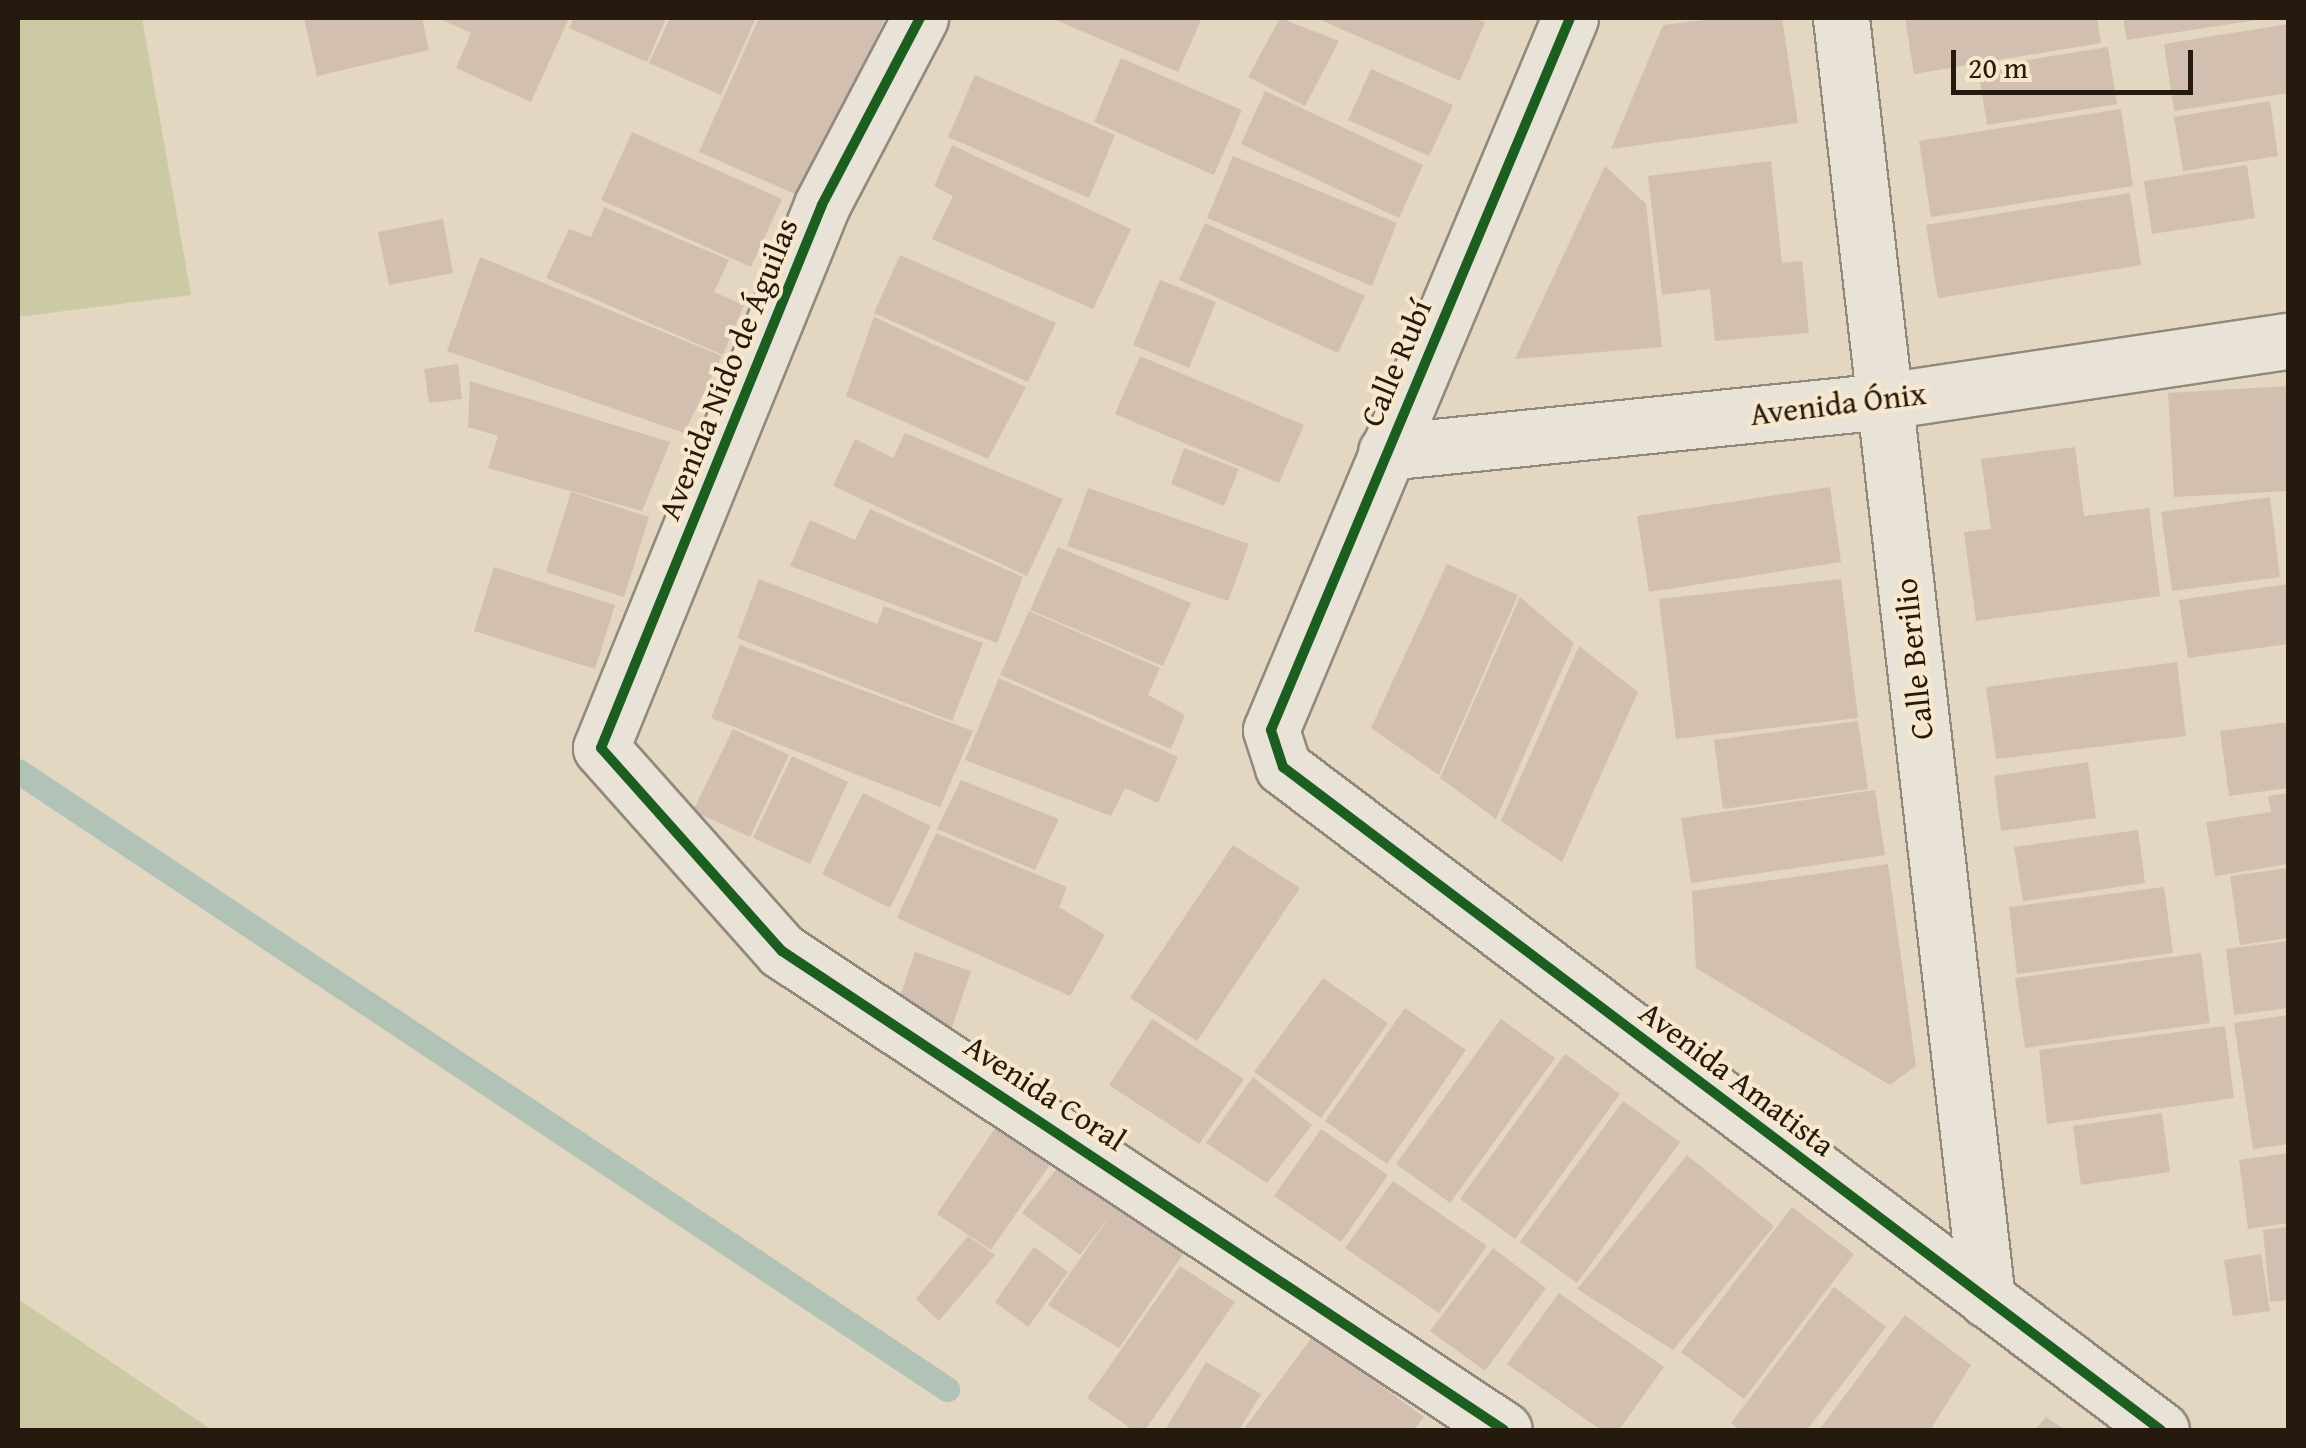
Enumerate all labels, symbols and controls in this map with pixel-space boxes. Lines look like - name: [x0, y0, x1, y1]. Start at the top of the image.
- scale bar: [1956, 30, 2198, 92]
- text: 20 m: [1968, 45, 2028, 89]
- street label: Avenida Nido de Águilas: [650, 212, 806, 526]
- street label: Calle Rubí: [1352, 294, 1440, 432]
- street label: Avenida Ónix: [1748, 374, 1928, 434]
- street label: Calle Berilio: [1886, 576, 1942, 742]
- street label: Avenida Amatista: [1632, 993, 1842, 1165]
- street label: Avenida Coral: [957, 1027, 1133, 1159]

